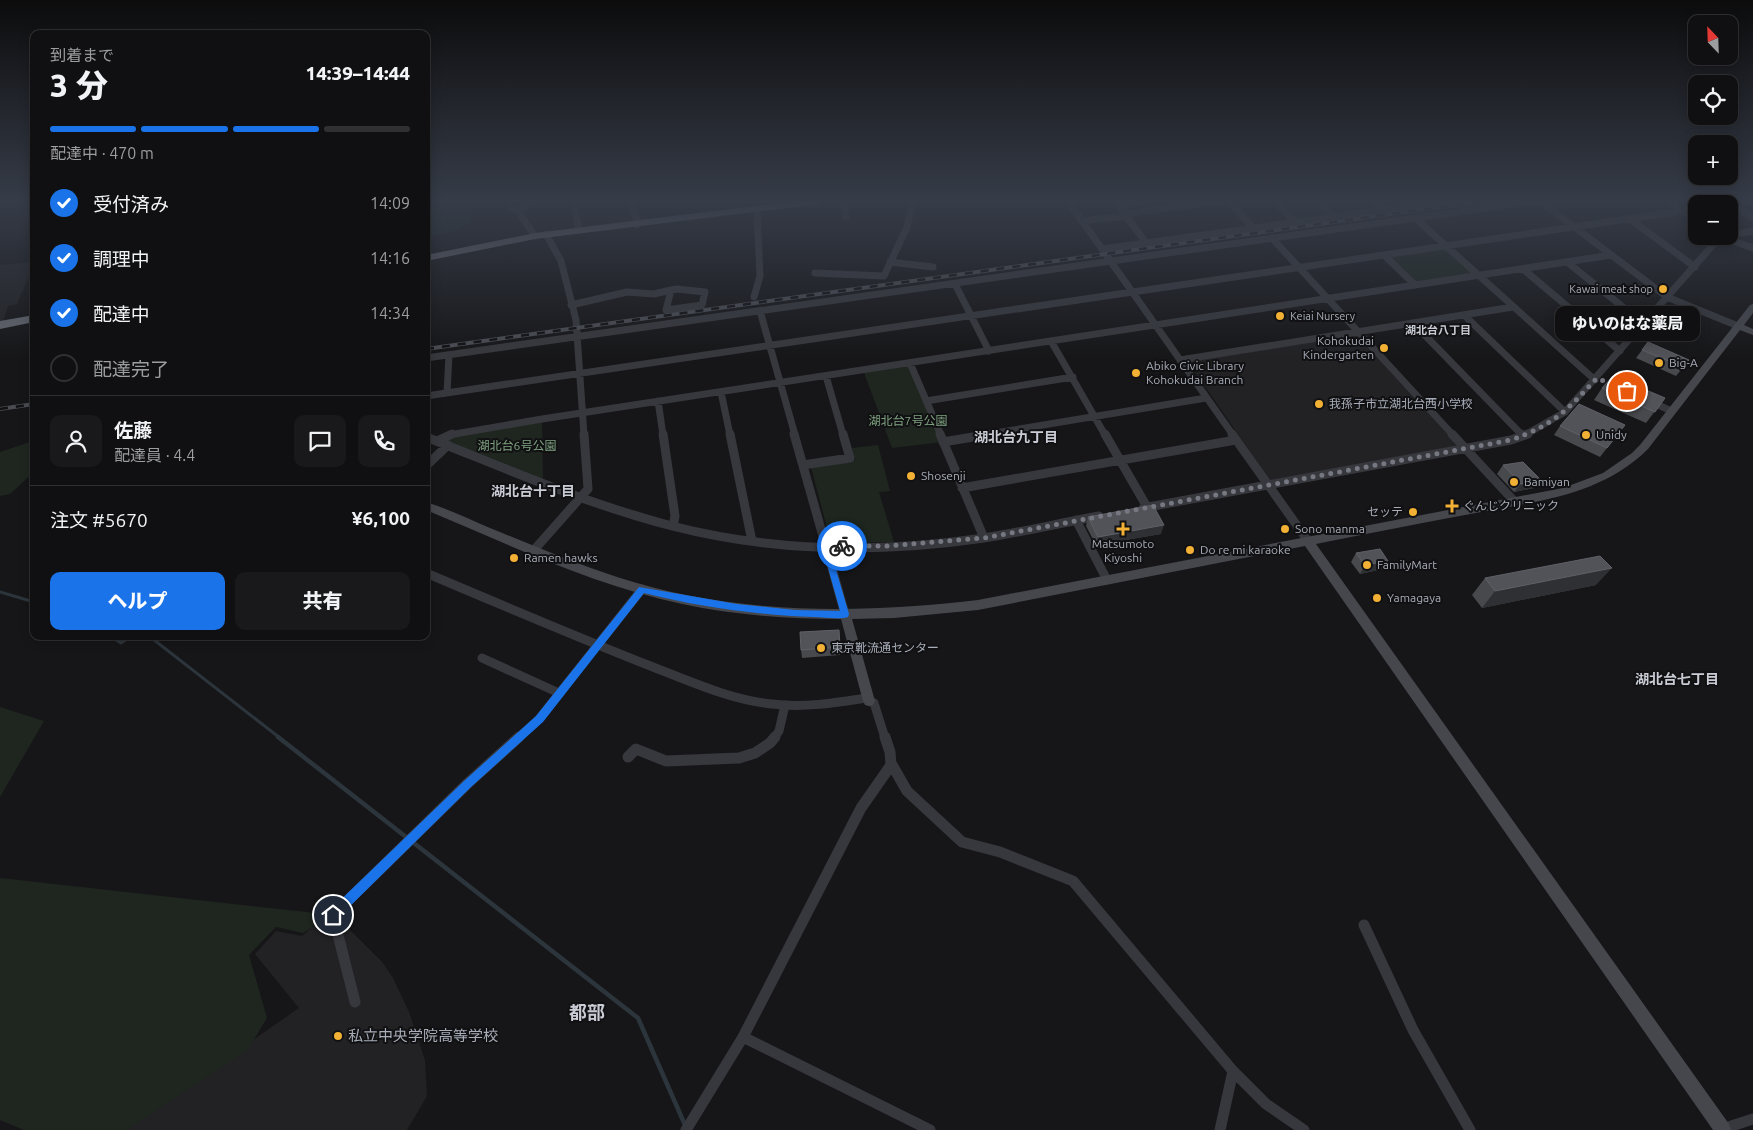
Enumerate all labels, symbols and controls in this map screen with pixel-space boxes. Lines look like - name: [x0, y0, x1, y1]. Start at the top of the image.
- north arrow: [1688, 15, 1738, 65]
- map controls: [1688, 15, 1738, 245]
- text: 到着まで: [50, 46, 114, 64]
- text: 14:39–14:44: [305, 62, 410, 84]
- text: 3 分: [50, 67, 108, 103]
- button: locate: [1688, 75, 1738, 125]
- button: +: [1688, 135, 1738, 185]
- text: 配達中 · 470 m: [50, 144, 154, 162]
- icon: check: [50, 189, 78, 217]
- text: 受付済み: [93, 193, 169, 215]
- text: 14:09: [370, 194, 410, 212]
- button: −: [1688, 195, 1738, 245]
- icon: check: [50, 244, 78, 272]
- text: 調理中: [93, 248, 150, 270]
- text: 14:16: [370, 249, 410, 267]
- place label: Kawai meat shop: [1569, 283, 1653, 295]
- marker: Kawai meat shop: [1657, 283, 1669, 295]
- icon: check: [50, 299, 78, 327]
- text: 配達中: [93, 303, 150, 325]
- text: 14:34: [370, 304, 410, 322]
- callout: ゆいのはな薬局: [1554, 306, 1700, 341]
- marker: Keiai Nursery: [1274, 310, 1286, 322]
- place label: Keiai Nursery: [1290, 310, 1356, 322]
- text: ゆいのはな薬局: [1571, 314, 1684, 332]
- district label: 湖北台八丁目: [1405, 324, 1471, 336]
- place label: Kohokudai Kindergarten: [1303, 334, 1374, 361]
- marker: Kohokudai Kindergarten: [1378, 342, 1390, 354]
- place label: Big-A: [1669, 356, 1698, 369]
- marker: Big-A: [1653, 357, 1665, 369]
- text: 配達完了: [93, 358, 169, 380]
- place label: Abiko Civic Library Kohokudai Branch: [1146, 359, 1244, 386]
- marker: Abiko Civic Library Kohokudai Branch: [1130, 367, 1142, 379]
- pin: [1606, 370, 1648, 412]
- icon: bag: [1613, 377, 1641, 405]
- place label: 我孫子市立湖北台西小学校: [1329, 397, 1473, 410]
- marker: 我孫子市立湖北台西小学校: [1313, 398, 1325, 410]
- park label: 湖北台7号公園: [869, 414, 947, 427]
- button: person: [50, 415, 102, 467]
- button: chat: [294, 415, 346, 467]
- button: phone: [358, 415, 410, 467]
- text: 佐藤: [114, 419, 152, 441]
- place label: Unidy: [1596, 428, 1627, 441]
- district label: 湖北台九丁目: [974, 429, 1058, 445]
- marker: Unidy: [1580, 429, 1592, 441]
- park label: 湖北台6号公園: [478, 439, 556, 452]
- text: 配達員 · 4.4: [114, 446, 195, 464]
- place label: Shosenji: [921, 469, 966, 482]
- marker: Shosenji: [905, 470, 917, 482]
- place label: Bamiyan: [1524, 475, 1570, 488]
- marker: Bamiyan: [1508, 476, 1520, 488]
- district label: 湖北台十丁目: [491, 483, 575, 499]
- marker: ぐんじクリニック: [1445, 499, 1459, 513]
- place label: ぐんじクリニック: [1463, 499, 1559, 512]
- place label: セッテ: [1367, 505, 1403, 518]
- marker: セッテ: [1407, 506, 1419, 518]
- text: ¥6,100: [352, 507, 410, 529]
- text: 注文 #5670: [50, 509, 148, 531]
- courier: [817, 521, 867, 571]
- place label: Sono manma: [1295, 522, 1365, 535]
- marker: Matsumoto Kiyoshi: [1117, 523, 1129, 535]
- marker: Sono manma: [1279, 523, 1291, 535]
- icon: bike: [828, 532, 856, 560]
- place label: Matsumoto Kiyoshi: [1092, 537, 1154, 564]
- place label: Do re mi karaoke: [1200, 543, 1291, 556]
- marker: Do re mi karaoke: [1184, 544, 1196, 556]
- place label: Ramen hawks: [524, 551, 598, 564]
- marker: Ramen hawks: [508, 552, 520, 564]
- place label: FamilyMart: [1377, 558, 1437, 571]
- marker: FamilyMart: [1361, 559, 1373, 571]
- button: ヘルプ: [50, 572, 225, 630]
- button: 共有: [235, 572, 410, 630]
- place label: Yamagaya: [1387, 591, 1441, 604]
- marker: Yamagaya: [1371, 592, 1383, 604]
- place label: 東京靴流通センター: [831, 641, 939, 654]
- marker: 東京靴流通センター: [815, 642, 827, 654]
- district label: 湖北台七丁目: [1635, 671, 1719, 687]
- pin: [312, 894, 354, 936]
- icon: home: [319, 901, 347, 929]
- district label: 都部: [569, 1002, 605, 1022]
- place label: 私立中央学院高等学校: [348, 1027, 498, 1044]
- marker: 私立中央学院高等学校: [332, 1030, 344, 1042]

